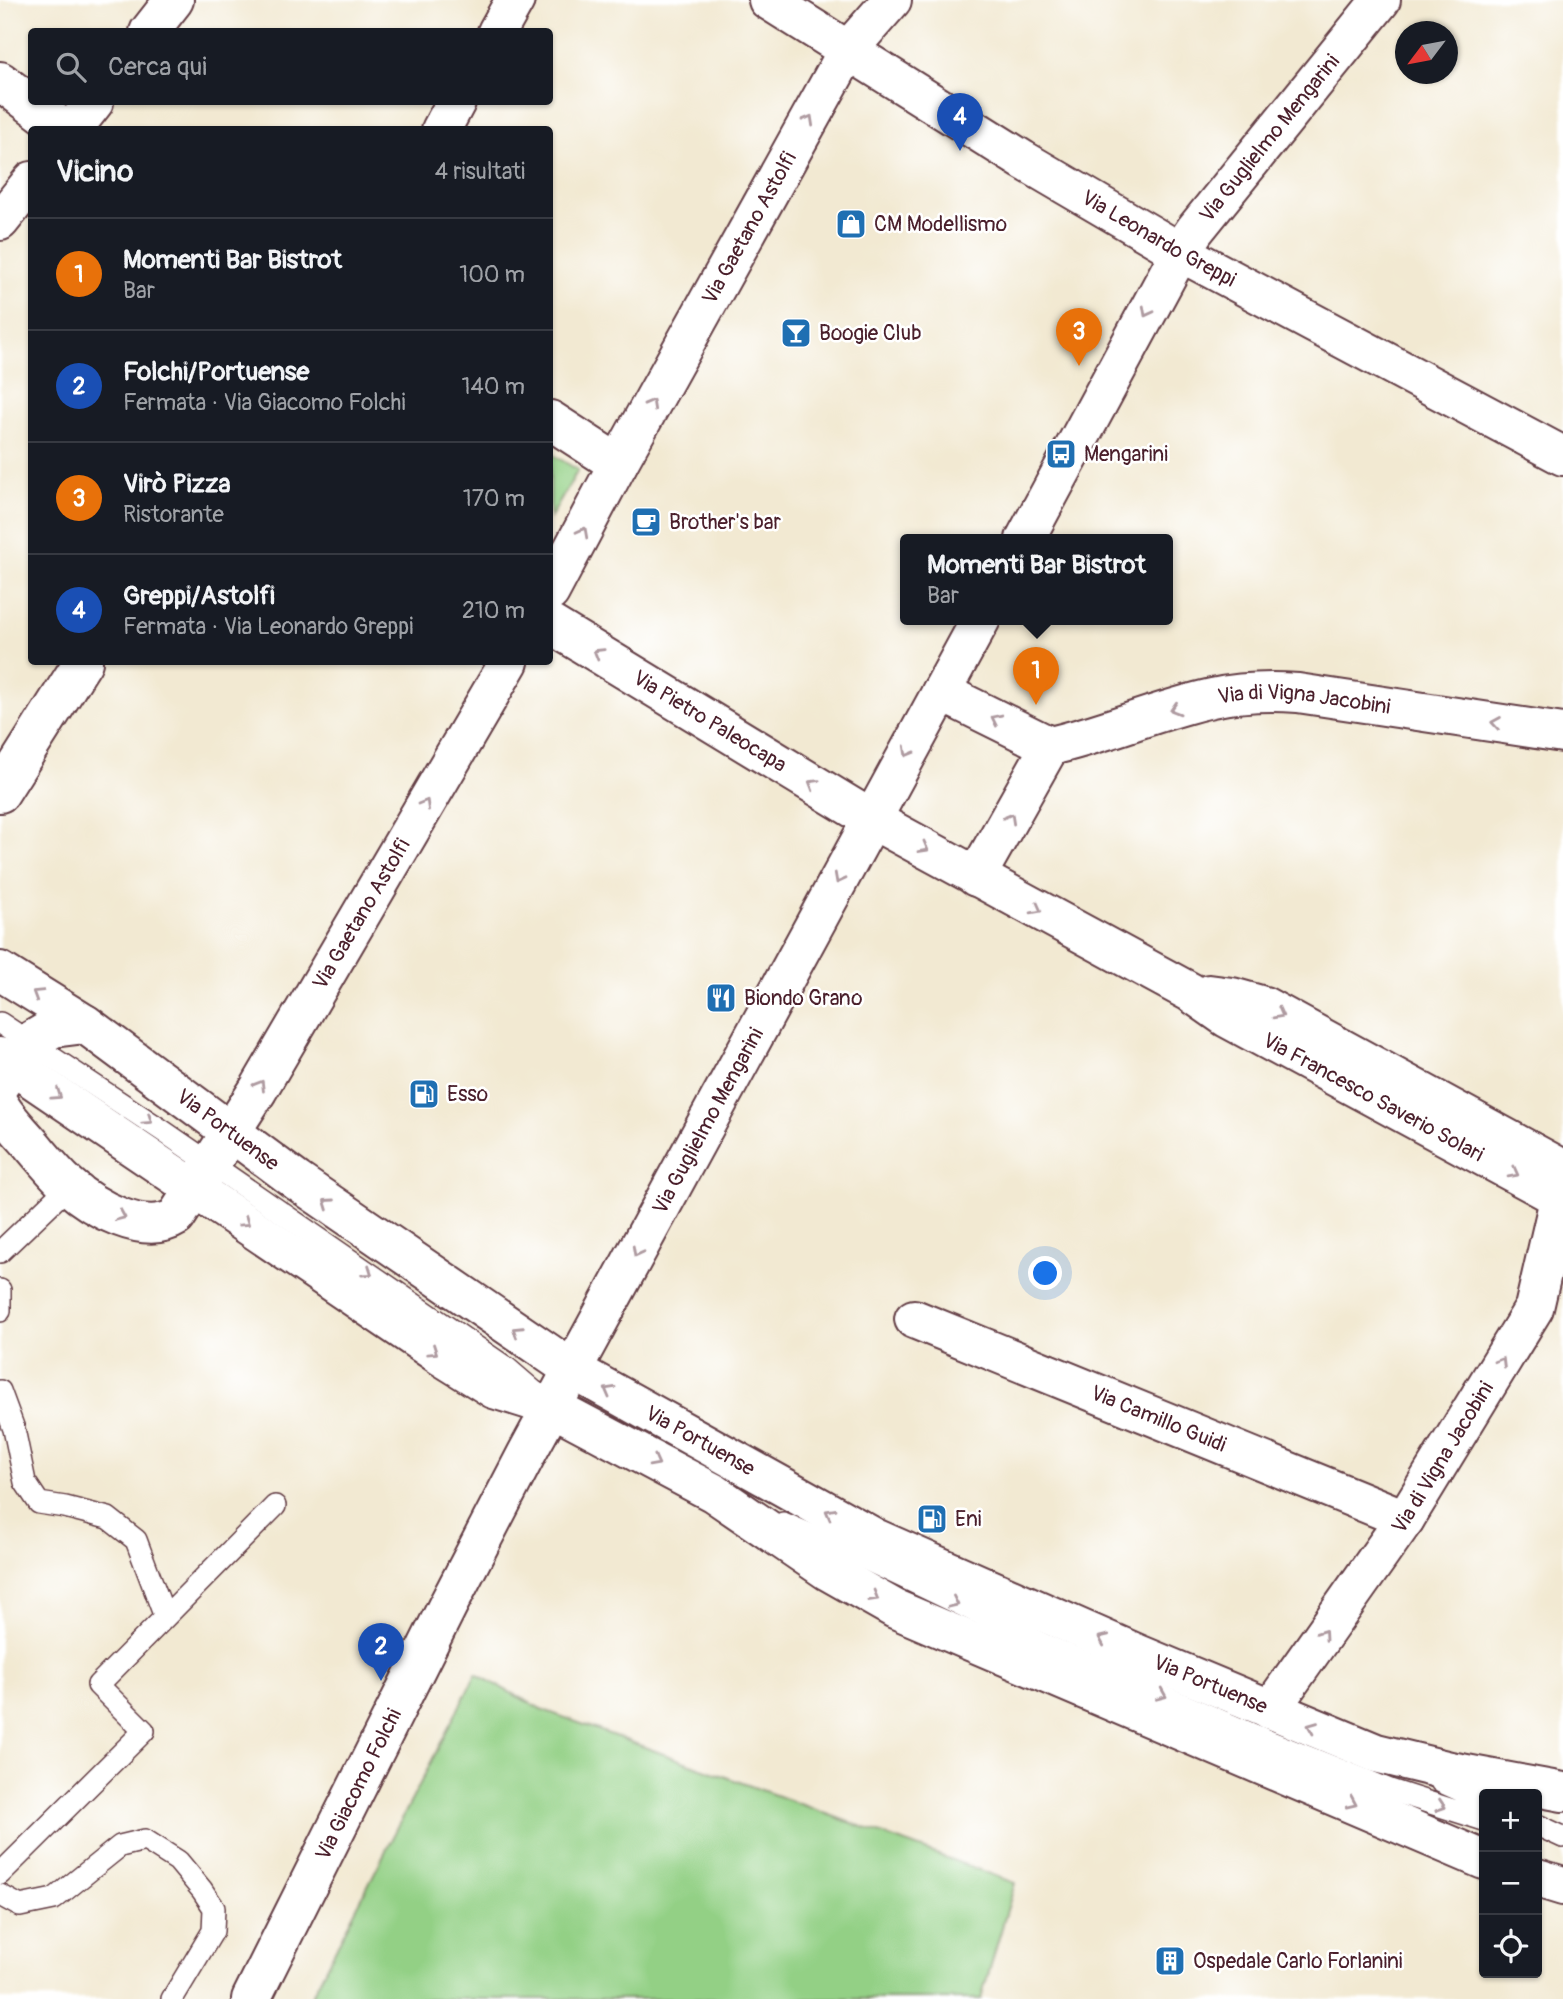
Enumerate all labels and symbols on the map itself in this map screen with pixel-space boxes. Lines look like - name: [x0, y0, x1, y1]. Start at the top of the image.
- north arrow: [1395, 21, 1458, 84]
- street label: Via Guglielmo Mengarini: [1193, 48, 1345, 228]
- pin: 4: [937, 93, 983, 151]
- one-way arrow: [801, 115, 814, 127]
- street label: Via Gaetano Astolfi: [696, 147, 802, 309]
- street label: Via Leonardo Greppi: [1077, 184, 1241, 293]
- shop icon: CM Modellismo: [834, 207, 868, 241]
- place label: CM Modellismo: [874, 211, 1007, 238]
- one-way arrow: [1142, 305, 1155, 317]
- pin: 3: [1056, 308, 1102, 366]
- bar icon: Boogie Club: [779, 316, 813, 350]
- place label: Boogie Club: [819, 320, 921, 347]
- one-way arrow: [643, 399, 656, 412]
- bus stop icon: Mengarini: [1044, 437, 1078, 471]
- place label: Mengarini: [1084, 441, 1168, 468]
- cafe icon: Brother's bar: [629, 505, 663, 539]
- place label: Brother's bar: [669, 509, 782, 536]
- one-way arrow: [575, 527, 588, 539]
- pin: 1: [1013, 647, 1059, 705]
- one-way arrow: [592, 648, 605, 661]
- street label: Via Pietro Paleocapa: [628, 664, 792, 778]
- street label: Via di Vigna Jacobini: [1216, 679, 1393, 720]
- one-way arrow: [1169, 701, 1181, 716]
- one-way arrow: [991, 713, 1003, 727]
- one-way arrow: [1490, 716, 1501, 731]
- one-way arrow: [903, 745, 917, 757]
- one-way arrow: [808, 779, 821, 792]
- one-way arrow: [417, 799, 430, 812]
- one-way arrow: [1002, 812, 1015, 825]
- street label: Via Gaetano Astolfi: [306, 834, 416, 994]
- one-way arrow: [917, 840, 929, 853]
- one-way arrow: [834, 872, 847, 884]
- one-way arrow: [1029, 901, 1042, 915]
- restaurant icon: Biondo Grano: [704, 981, 738, 1015]
- place label: Biondo Grano: [744, 985, 862, 1012]
- one-way arrow: [31, 989, 44, 1002]
- one-way arrow: [1271, 1006, 1284, 1020]
- street label: Via Guglielmo Mengarini: [646, 1023, 770, 1219]
- street label: Via Francesco Saverio Solari: [1258, 1026, 1489, 1168]
- fuel station icon: Esso: [407, 1077, 441, 1111]
- one-way arrow: [252, 1080, 265, 1093]
- place label: Esso: [447, 1081, 488, 1108]
- street label: Via Portuense: [171, 1083, 285, 1177]
- one-way arrow: [49, 1087, 62, 1100]
- one-way arrow: [140, 1112, 153, 1125]
- one-way arrow: [1507, 1165, 1520, 1178]
- one-way arrow: [323, 1198, 336, 1211]
- one-way arrow: [114, 1208, 126, 1222]
- one-way arrow: [237, 1214, 250, 1226]
- one-way arrow: [632, 1245, 646, 1257]
- your location: [1028, 1256, 1062, 1290]
- one-way arrow: [361, 1264, 374, 1277]
- one-way arrow: [512, 1326, 525, 1339]
- one-way arrow: [425, 1343, 438, 1355]
- one-way arrow: [1493, 1356, 1506, 1369]
- street label: Via di Vigna Jacobini: [1385, 1376, 1500, 1539]
- street label: Via Camillo Guidi: [1087, 1379, 1230, 1458]
- one-way arrow: [604, 1386, 616, 1399]
- street label: Via Portuense: [641, 1399, 760, 1482]
- one-way arrow: [648, 1454, 660, 1468]
- fuel station icon: Eni: [915, 1502, 949, 1536]
- place label: Eni: [955, 1506, 982, 1533]
- one-way arrow: [824, 1508, 837, 1521]
- one-way arrow: [866, 1589, 879, 1602]
- one-way arrow: [947, 1595, 959, 1609]
- pin: 2: [358, 1623, 404, 1681]
- one-way arrow: [1315, 1629, 1328, 1642]
- one-way arrow: [1097, 1633, 1110, 1647]
- street label: Via Portuense: [1149, 1648, 1272, 1720]
- one-way arrow: [1155, 1687, 1167, 1701]
- street label: Via Giacomo Folchi: [309, 1704, 408, 1865]
- one-way arrow: [1307, 1722, 1319, 1736]
- one-way arrow: [1345, 1795, 1358, 1809]
- one-way arrow: [1435, 1798, 1447, 1813]
- building icon: Ospedale Carlo Forlanini: [1153, 1944, 1187, 1978]
- place label: Ospedale Carlo Forlanini: [1193, 1948, 1403, 1975]

